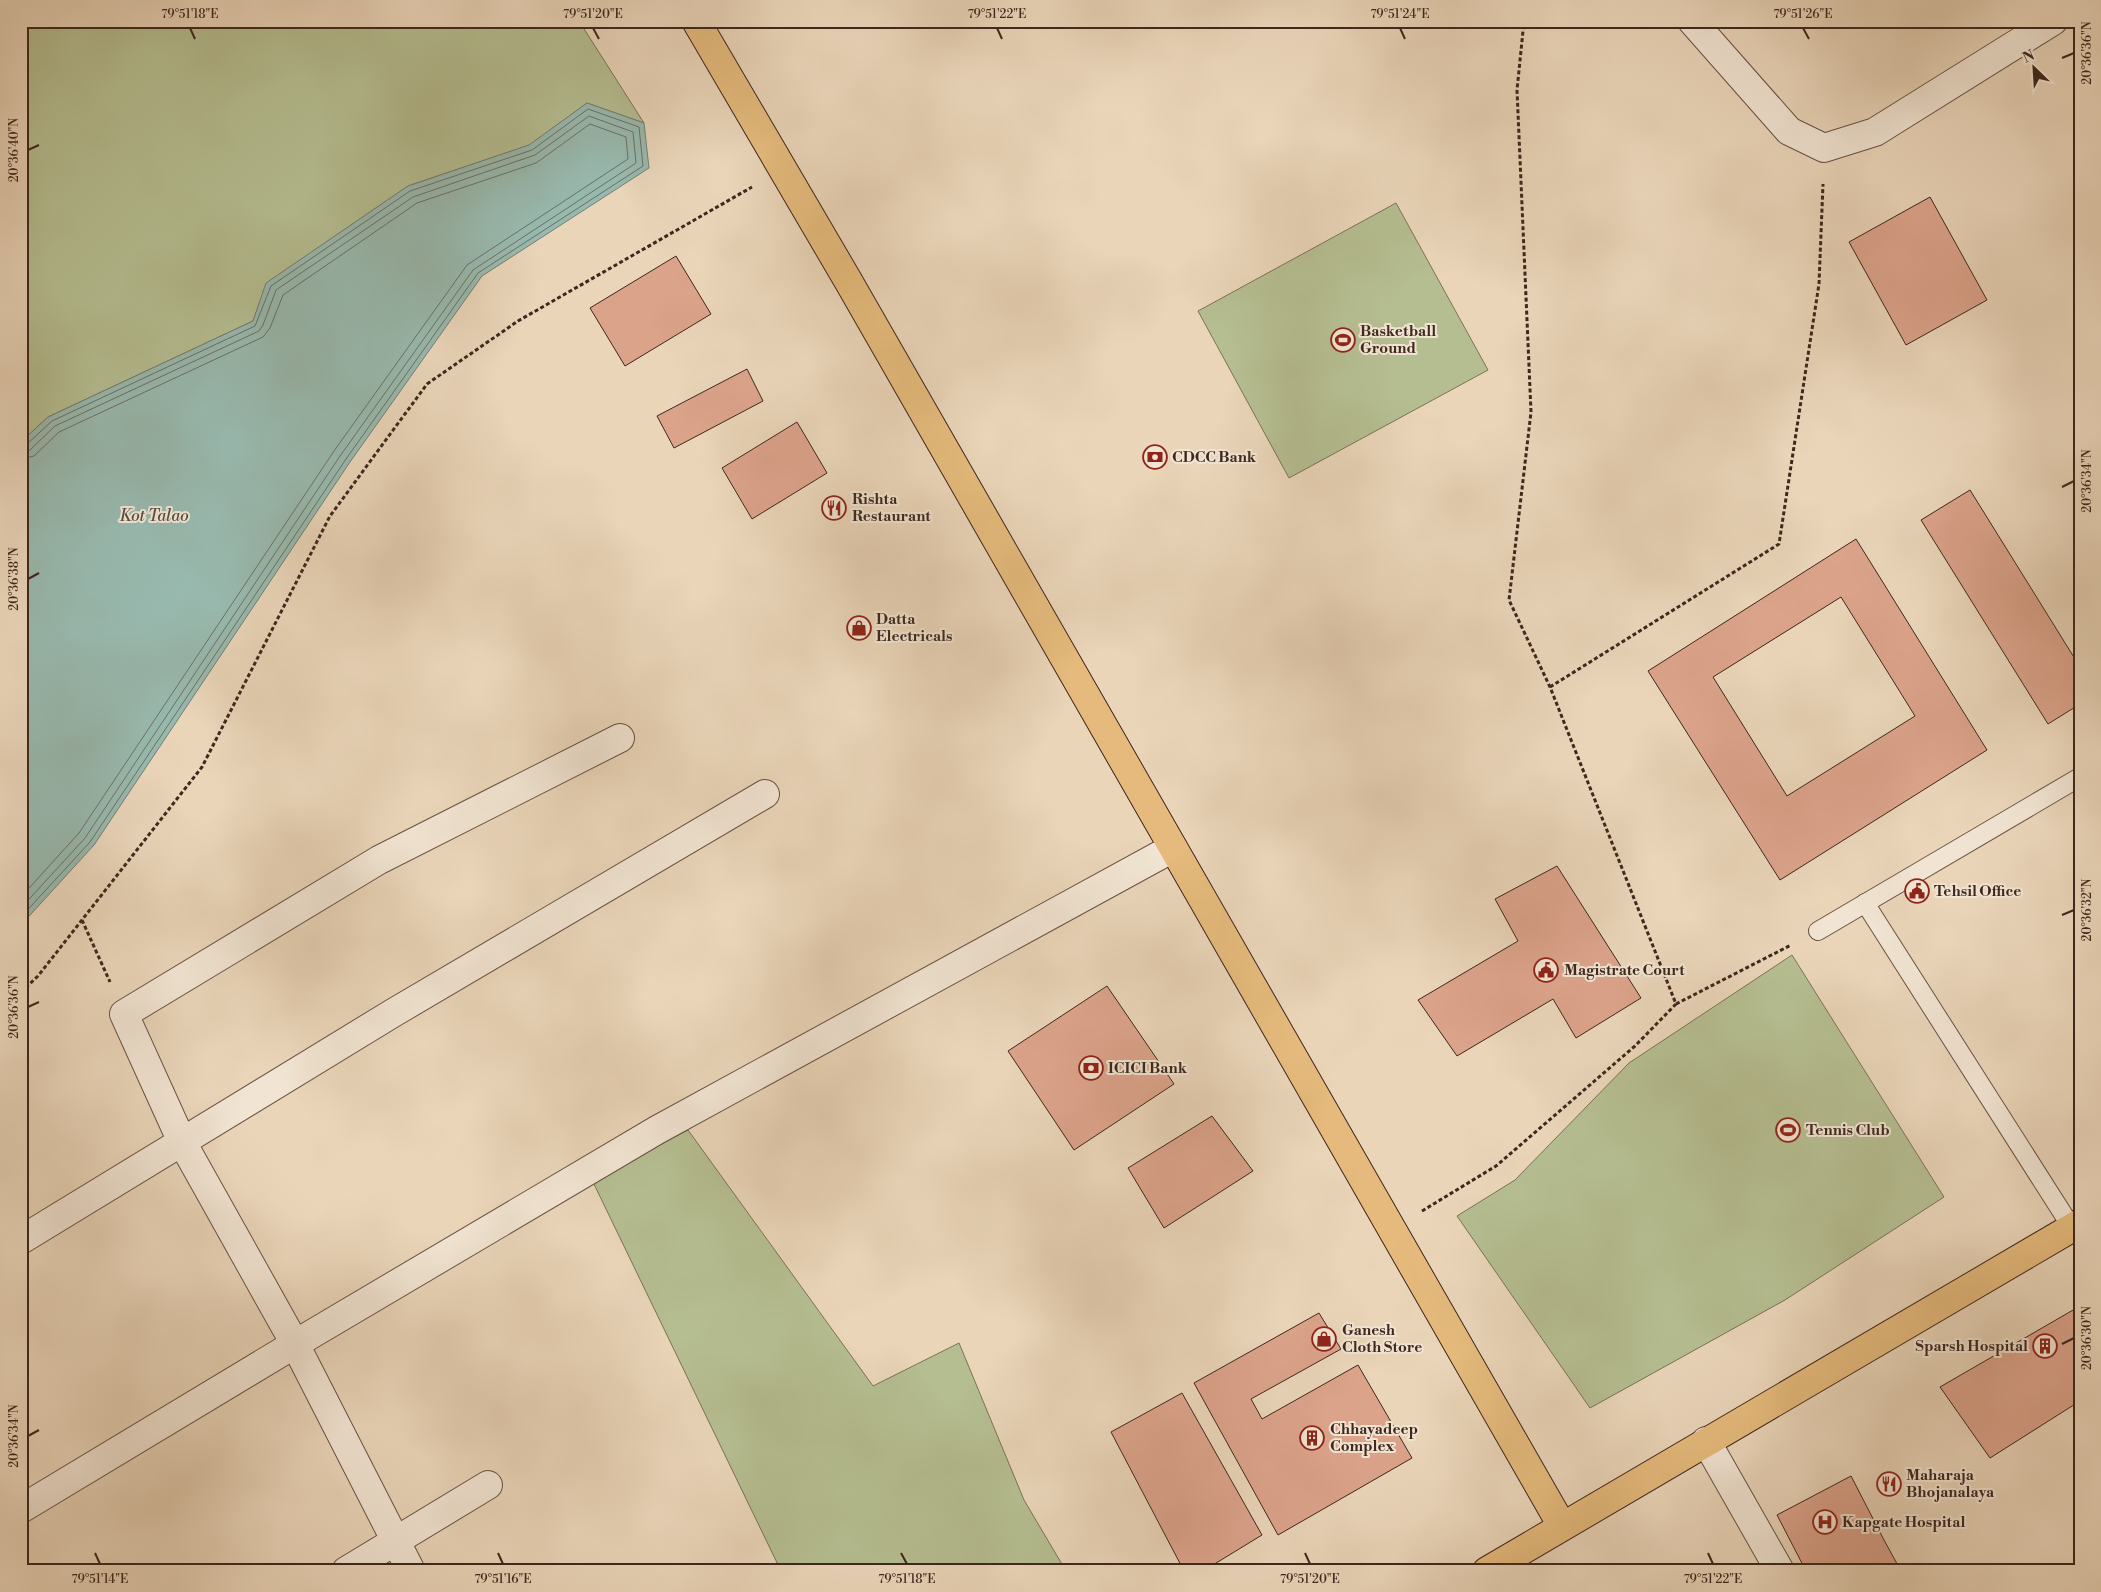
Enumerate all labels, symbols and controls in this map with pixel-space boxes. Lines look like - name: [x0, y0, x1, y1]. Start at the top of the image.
- text: 79°51'18"E: [161, 7, 219, 22]
- text: 79°51'20"E: [563, 7, 623, 22]
- text: 79°51'22"E: [968, 7, 1026, 22]
- text: 79°51'24"E: [1370, 7, 1430, 22]
- text: 79°51'26"E: [1773, 7, 1833, 22]
- text: 20°36'36"N: [2080, 21, 2095, 85]
- north arrow: [2008, 42, 2058, 92]
- text: N: [2020, 47, 2038, 68]
- text: 20°36'40"N: [7, 118, 22, 182]
- place label: Basketball Ground: [1360, 322, 1436, 358]
- sports icon: Basketball Ground: [1330, 327, 1356, 353]
- bank icon: CDCC Bank: [1142, 444, 1168, 470]
- place label: CDCC Bank: [1172, 448, 1257, 467]
- text: 20°36'34"N: [2080, 449, 2095, 513]
- place label: Rishta Restaurant: [852, 490, 931, 526]
- restaurant icon: Rishta Restaurant: [821, 495, 847, 521]
- water label: Kot Talao: [119, 506, 189, 526]
- text: 20°36'38"N: [7, 547, 22, 611]
- place label: Datta Electricals: [876, 610, 952, 646]
- shop icon: Datta Electricals: [846, 615, 872, 641]
- public building icon: Tehsil Office: [1904, 878, 1930, 904]
- text: 20°36'32"N: [2080, 878, 2095, 941]
- place label: Tehsil Office: [1934, 882, 2021, 901]
- public building icon: Magistrate Court: [1533, 957, 1559, 983]
- place label: Magistrate Court: [1564, 961, 1685, 980]
- text: 20°36'36"N: [7, 975, 22, 1039]
- bank icon: ICICI Bank: [1078, 1055, 1104, 1081]
- place label: ICICI Bank: [1108, 1059, 1188, 1078]
- sports icon: Tennis Club: [1775, 1117, 1801, 1143]
- place label: Tennis Club: [1806, 1121, 1890, 1140]
- text: 20°36'30"N: [2080, 1306, 2095, 1370]
- place label: Ganesh Cloth Store: [1342, 1321, 1422, 1357]
- shop icon: Ganesh Cloth Store: [1311, 1326, 1337, 1352]
- building icon: Sparsh Hospital: [2032, 1333, 2058, 1359]
- place label: Sparsh Hospital: [1915, 1337, 2028, 1356]
- text: 20°36'34"N: [7, 1404, 22, 1468]
- place label: Chhayadeep Complex: [1330, 1420, 1418, 1456]
- building icon: Chhayadeep Complex: [1299, 1425, 1325, 1451]
- place label: Maharaja Bhojanalaya: [1906, 1466, 1995, 1502]
- restaurant icon: Maharaja Bhojanalaya: [1876, 1471, 1902, 1497]
- hospital icon: Kapgate Hospital: [1812, 1509, 1838, 1535]
- place label: Kapgate Hospital: [1842, 1513, 1965, 1532]
- text: 79°51'14"E: [72, 1572, 128, 1587]
- text: 79°51'16"E: [474, 1572, 532, 1587]
- text: 79°51'18"E: [878, 1572, 936, 1587]
- text: 79°51'20"E: [1280, 1572, 1340, 1587]
- text: 79°51'22"E: [1684, 1572, 1742, 1587]

